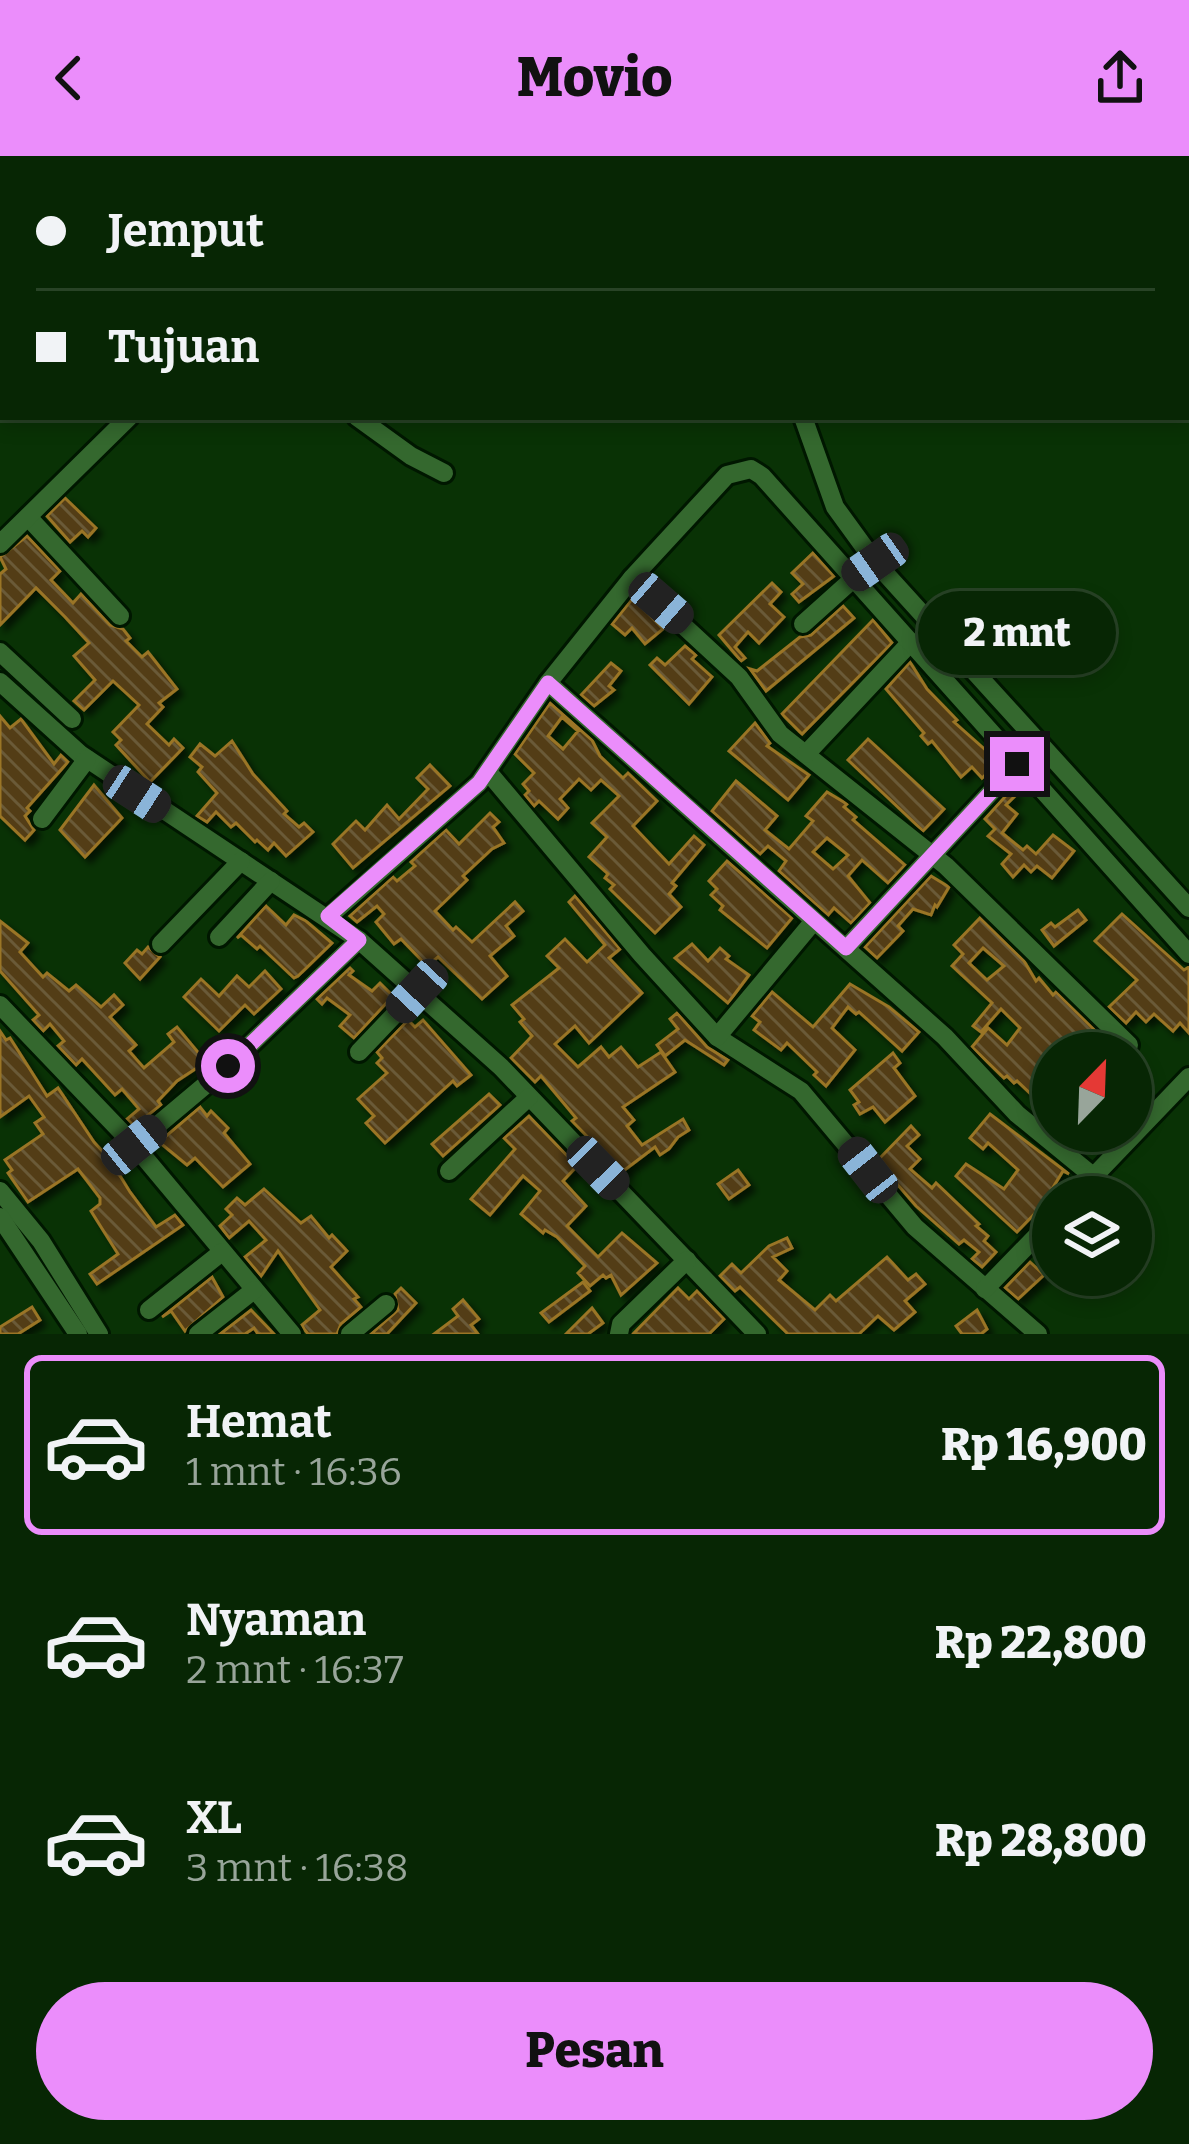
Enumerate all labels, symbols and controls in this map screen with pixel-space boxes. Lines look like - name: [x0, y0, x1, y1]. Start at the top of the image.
- icon: back: [36, 45, 102, 111]
- icon: share: [1087, 45, 1153, 111]
- text: Movio: [517, 46, 672, 110]
- text: Jemput: [108, 204, 264, 258]
- text: Tujuan: [108, 320, 259, 374]
- car: [835, 527, 915, 597]
- car: [622, 566, 700, 640]
- callout: 2 mnt: [918, 590, 1116, 674]
- text: 2 mnt: [963, 610, 1071, 656]
- route end: [990, 737, 1044, 791]
- car: [97, 759, 177, 829]
- car: [379, 952, 455, 1030]
- north arrow: [1032, 1032, 1152, 1152]
- map controls: [1032, 1032, 1152, 1296]
- route start: [201, 1039, 255, 1093]
- car: [95, 1108, 173, 1182]
- car: [560, 1130, 636, 1206]
- car: [832, 1131, 904, 1209]
- button: layers: [1032, 1176, 1152, 1296]
- icon: car: [42, 1391, 150, 1499]
- text: Hemat: [186, 1395, 332, 1449]
- text: Rp 16,900: [941, 1418, 1147, 1472]
- text: 1 mnt · 16:36: [186, 1449, 402, 1495]
- icon: car: [42, 1589, 150, 1697]
- text: Nyaman: [186, 1593, 366, 1647]
- text: Rp 22,800: [935, 1616, 1147, 1670]
- text: 2 mnt · 16:37: [186, 1647, 404, 1693]
- icon: car: [42, 1787, 150, 1895]
- text: XL: [186, 1791, 242, 1845]
- text: Rp 28,800: [935, 1814, 1147, 1868]
- text: 3 mnt · 16:38: [186, 1845, 409, 1891]
- button: Pesan: [36, 1982, 1153, 2120]

